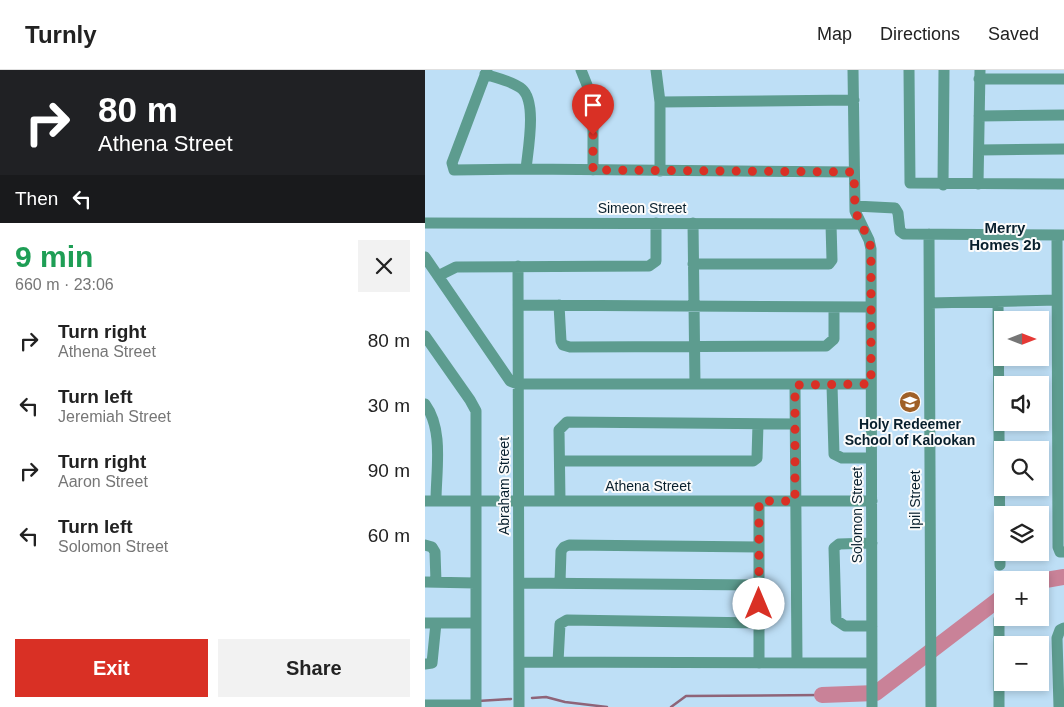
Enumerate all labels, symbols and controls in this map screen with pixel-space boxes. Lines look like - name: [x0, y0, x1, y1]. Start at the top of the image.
- text: Turnly: [25, 21, 97, 48]
- text: Map: [817, 24, 852, 44]
- text: Directions: [880, 24, 960, 44]
- text: Saved: [988, 24, 1039, 44]
- pin: [572, 84, 614, 135]
- icon: right: [15, 90, 80, 155]
- text: 80 m: [98, 90, 178, 129]
- icon: arrive: [579, 91, 607, 119]
- text: Athena Street: [98, 131, 233, 156]
- icon: left: [68, 185, 96, 213]
- text: Then: [15, 188, 58, 209]
- street label: Simeon Street: [598, 200, 686, 216]
- district label: Merry Homes 2b: [969, 219, 1041, 253]
- text: 9 min: [15, 240, 93, 273]
- button: close: [358, 240, 410, 292]
- text: 660 m · 23:06: [15, 276, 114, 293]
- north arrow: [994, 311, 1049, 366]
- map controls: [994, 311, 1049, 691]
- text: Turn right: [58, 321, 146, 342]
- icon: right: [15, 327, 43, 355]
- text: 80 m: [368, 330, 410, 351]
- text: Athena Street: [58, 343, 156, 360]
- button: sound: [994, 376, 1049, 431]
- text: Turn left: [58, 386, 133, 407]
- school or university icon: Holy Redeemer School of Kalookan: [898, 390, 922, 414]
- icon: left: [15, 392, 43, 420]
- text: 30 m: [368, 395, 410, 416]
- text: Jeremiah Street: [58, 408, 171, 425]
- place label: Holy Redeemer School of Kalookan: [845, 416, 975, 448]
- street label: Abraham Street: [496, 437, 512, 535]
- button: search: [994, 441, 1049, 496]
- text: Turn right: [58, 451, 146, 472]
- icon: right: [15, 457, 43, 485]
- text: 90 m: [368, 460, 410, 481]
- street label: Solomon Street: [849, 467, 865, 563]
- street label: Ipil Street: [907, 470, 923, 530]
- text: Aaron Street: [58, 473, 148, 490]
- street label: Athena Street: [605, 478, 691, 494]
- button: layers: [994, 506, 1049, 561]
- text: Turn left: [58, 516, 133, 537]
- icon: left: [15, 522, 43, 550]
- text: 60 m: [368, 525, 410, 546]
- text: Solomon Street: [58, 538, 168, 555]
- button: +: [994, 571, 1049, 626]
- position arrow: [732, 577, 784, 629]
- button: −: [994, 636, 1049, 691]
- button: Exit: [15, 639, 208, 697]
- button: Share: [218, 639, 410, 697]

